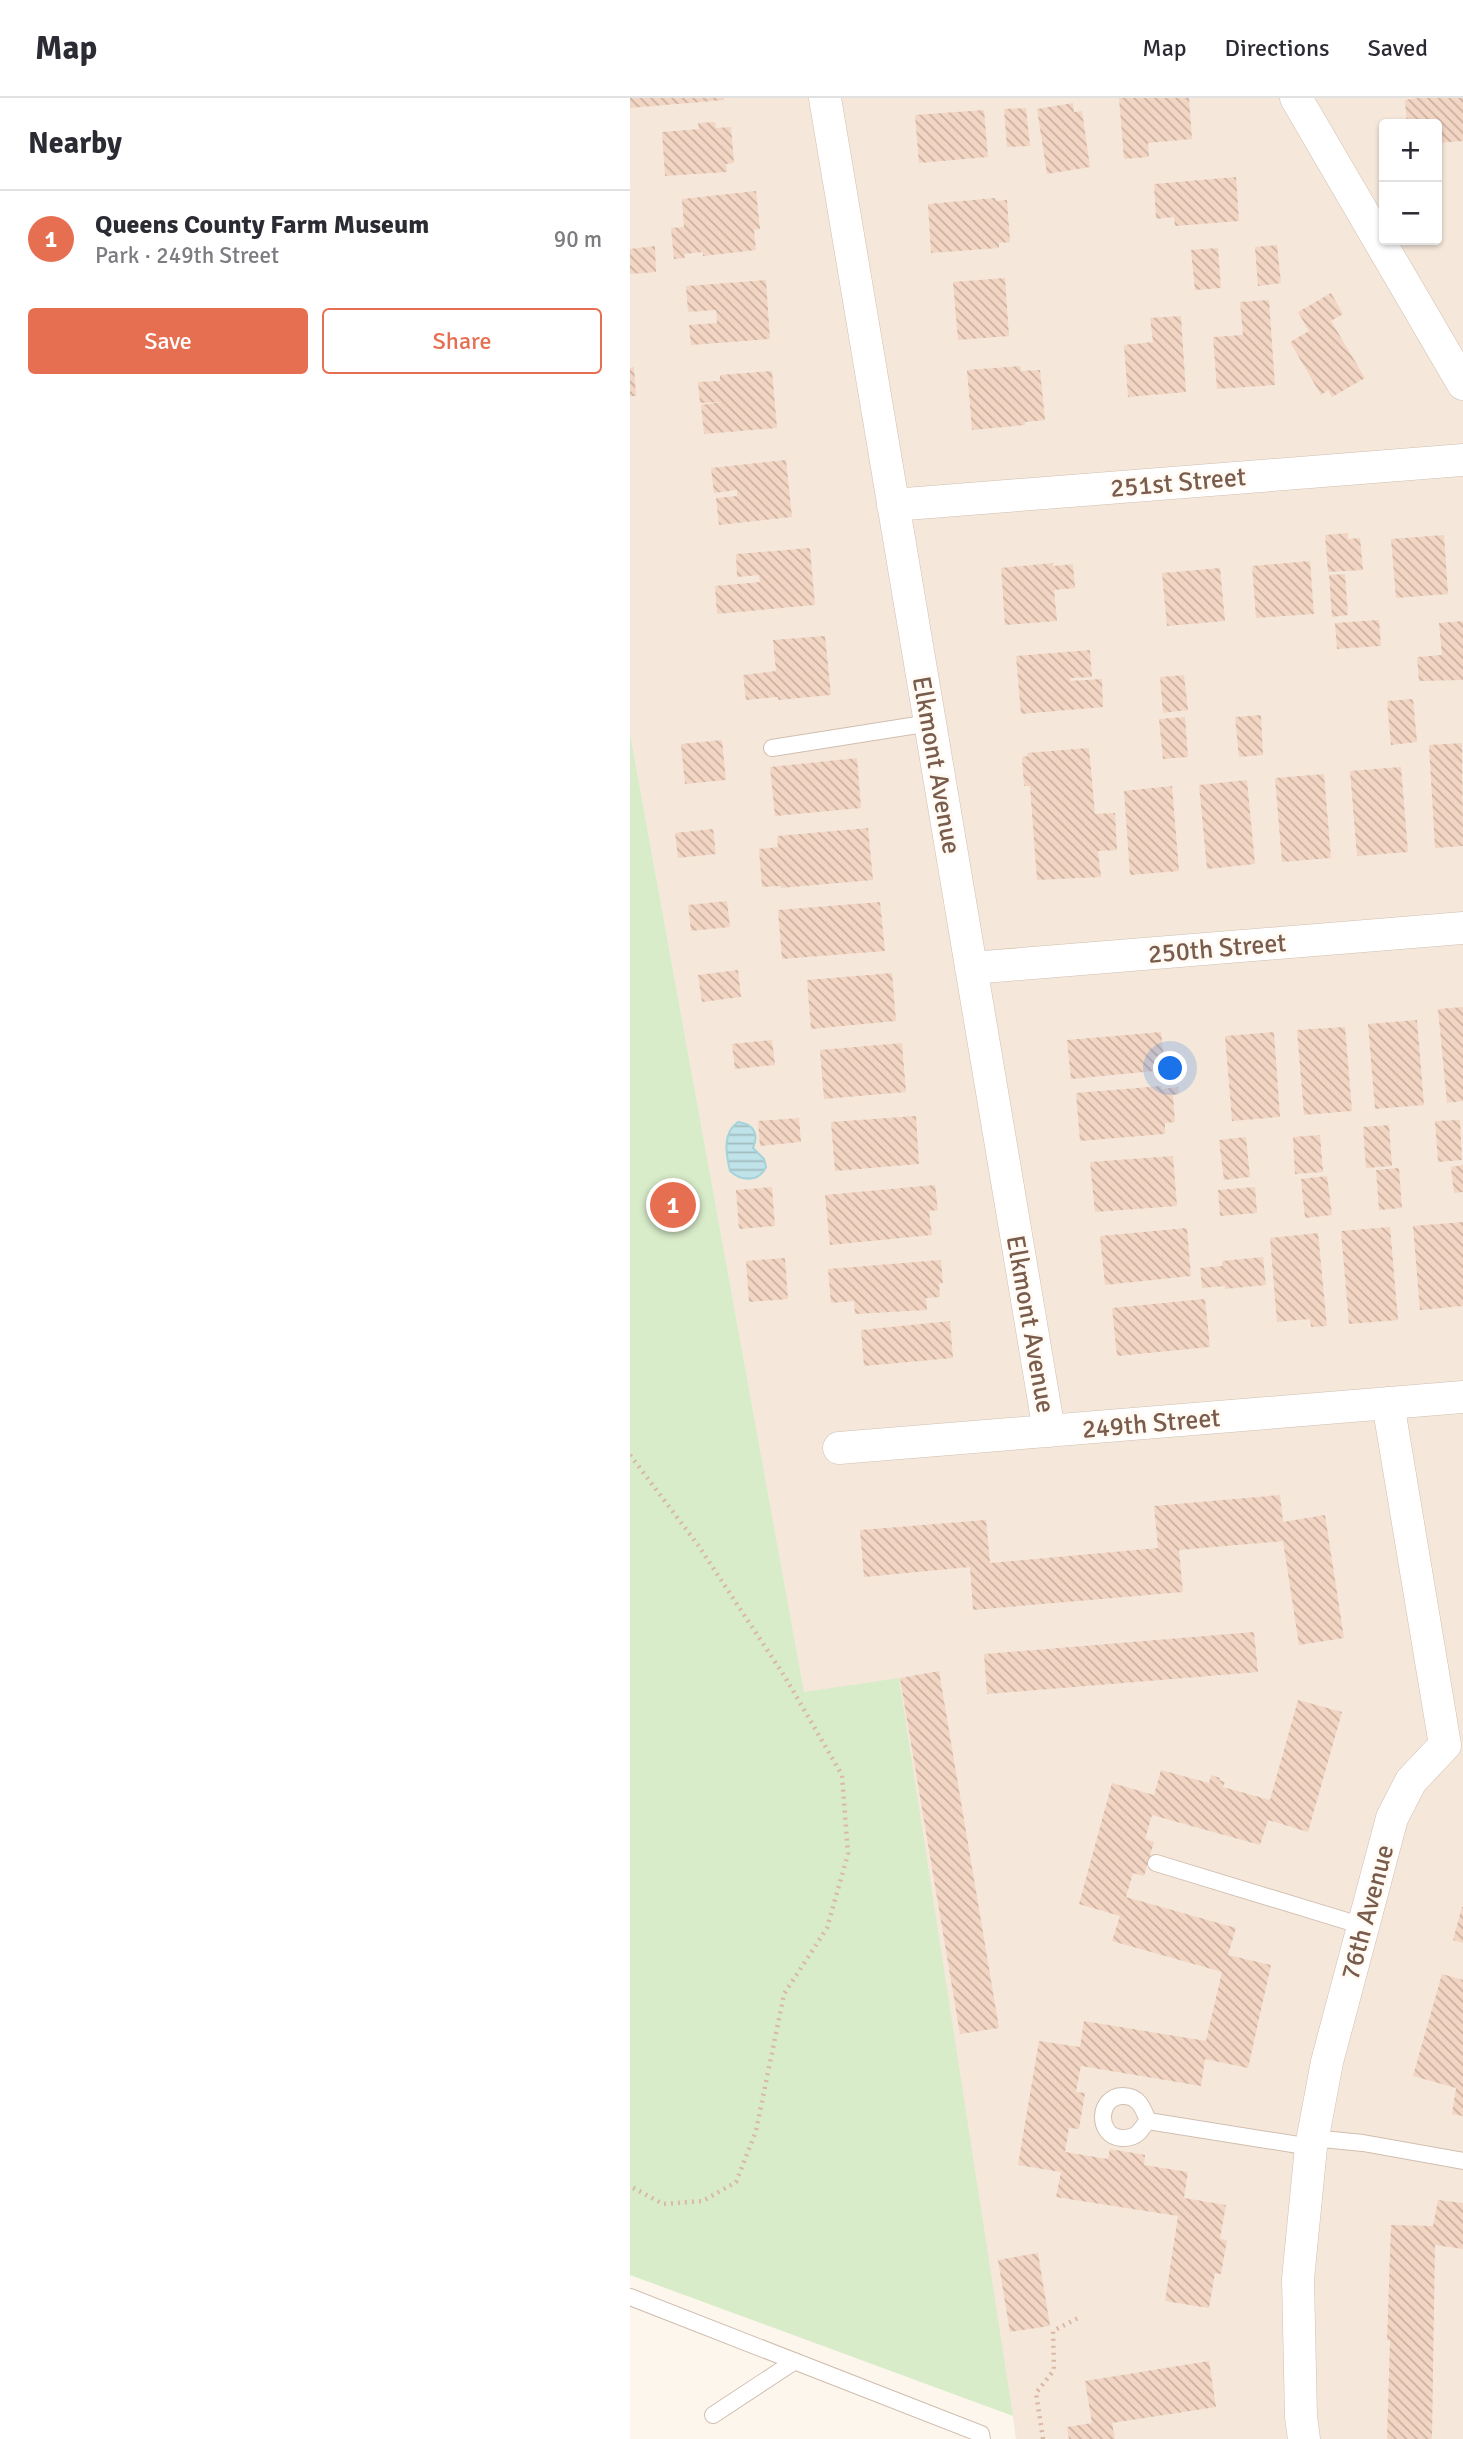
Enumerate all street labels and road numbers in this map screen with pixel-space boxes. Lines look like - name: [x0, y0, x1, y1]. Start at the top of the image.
- street label: 251st Street: [1109, 461, 1247, 505]
- street label: Elkmont Avenue: [905, 674, 967, 857]
- street label: 250th Street: [1147, 927, 1288, 971]
- street label: Elkmont Avenue: [999, 1233, 1061, 1416]
- street label: 249th Street: [1081, 1402, 1222, 1446]
- street label: 76th Avenue: [1335, 1841, 1401, 1983]

